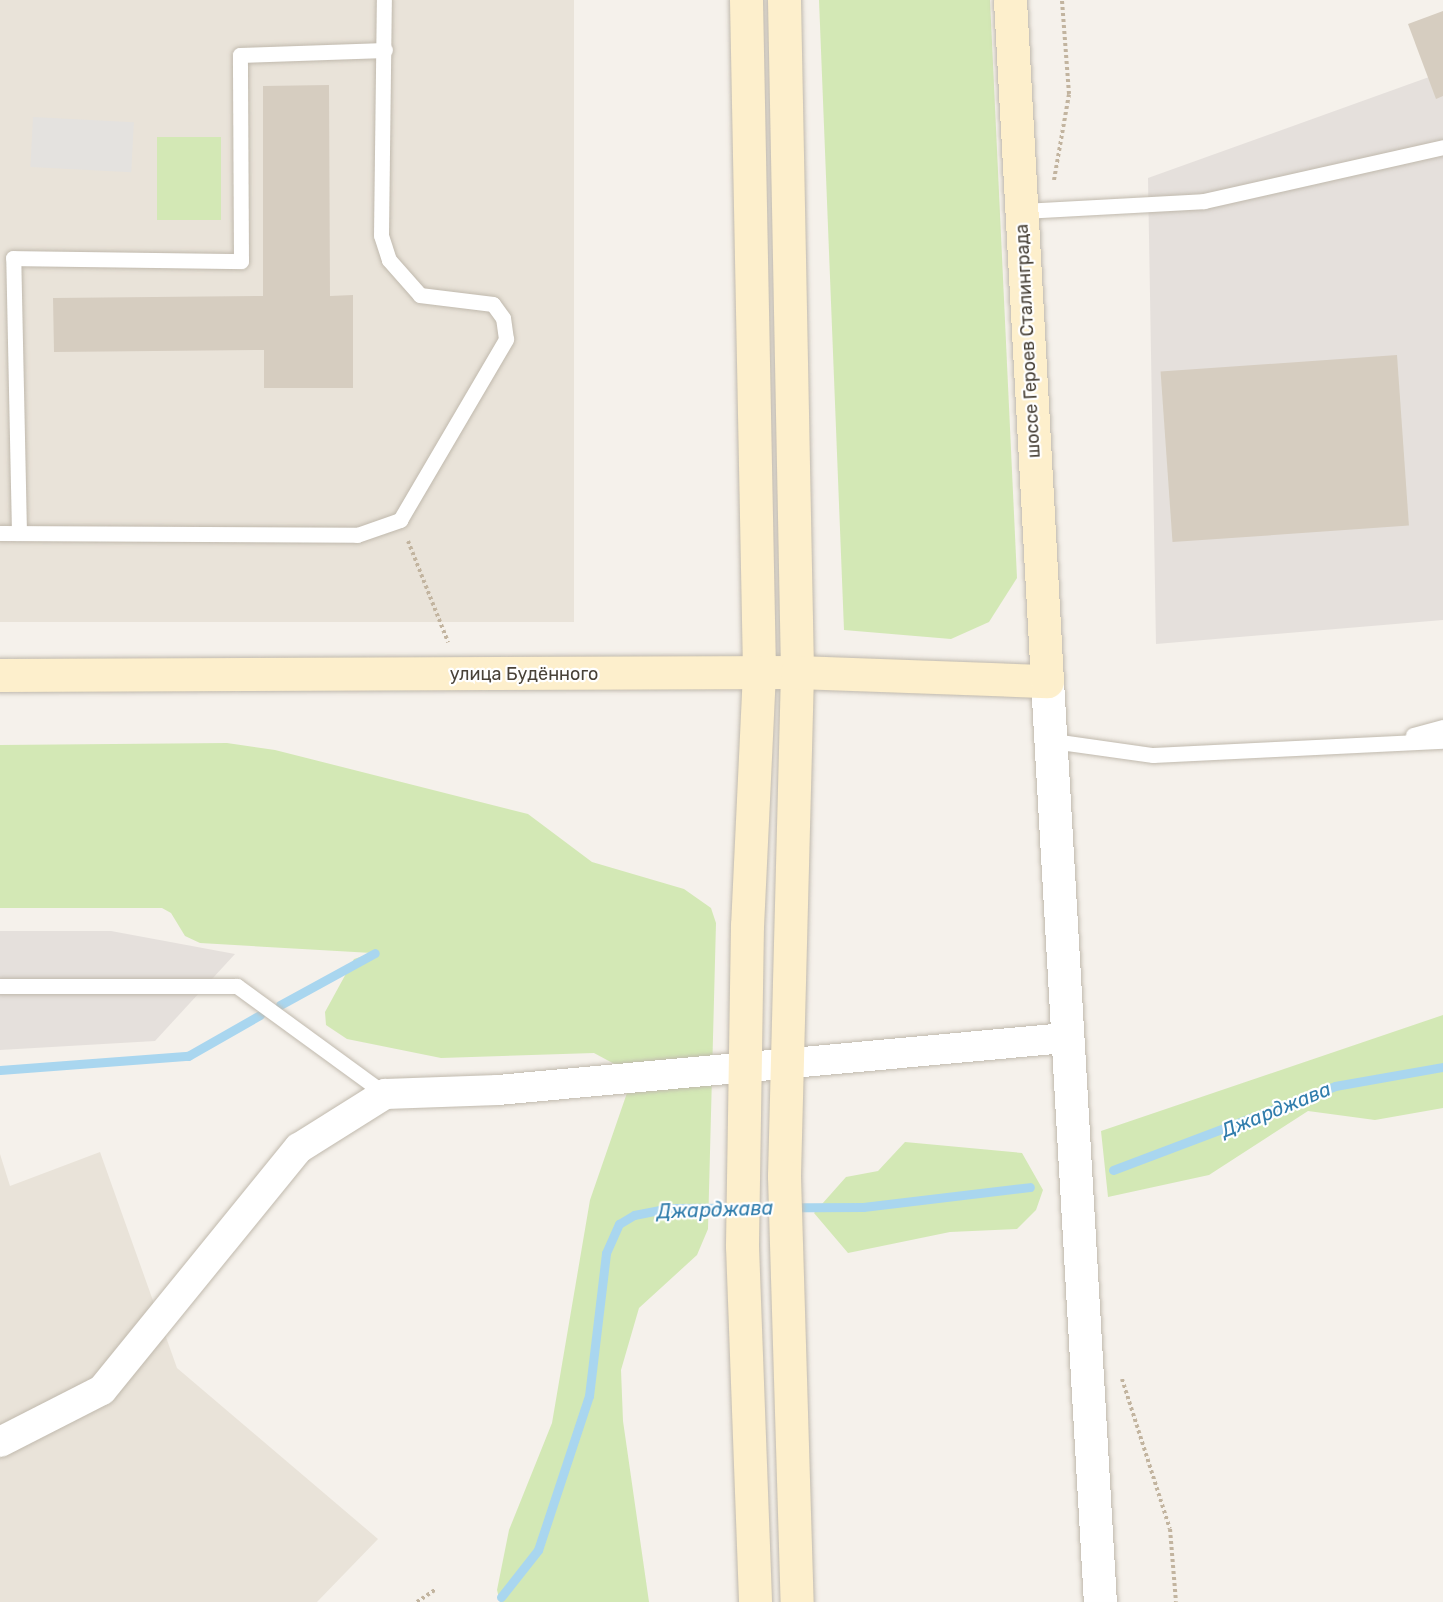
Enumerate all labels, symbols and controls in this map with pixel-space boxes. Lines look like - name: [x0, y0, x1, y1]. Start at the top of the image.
- street label: шоссе Героев Сталинграда: [1011, 223, 1045, 459]
- street label: улица Будённого: [450, 663, 598, 685]
- water label: Джарджава: [1218, 1077, 1334, 1143]
- water label: Джарджава: [656, 1196, 774, 1224]

